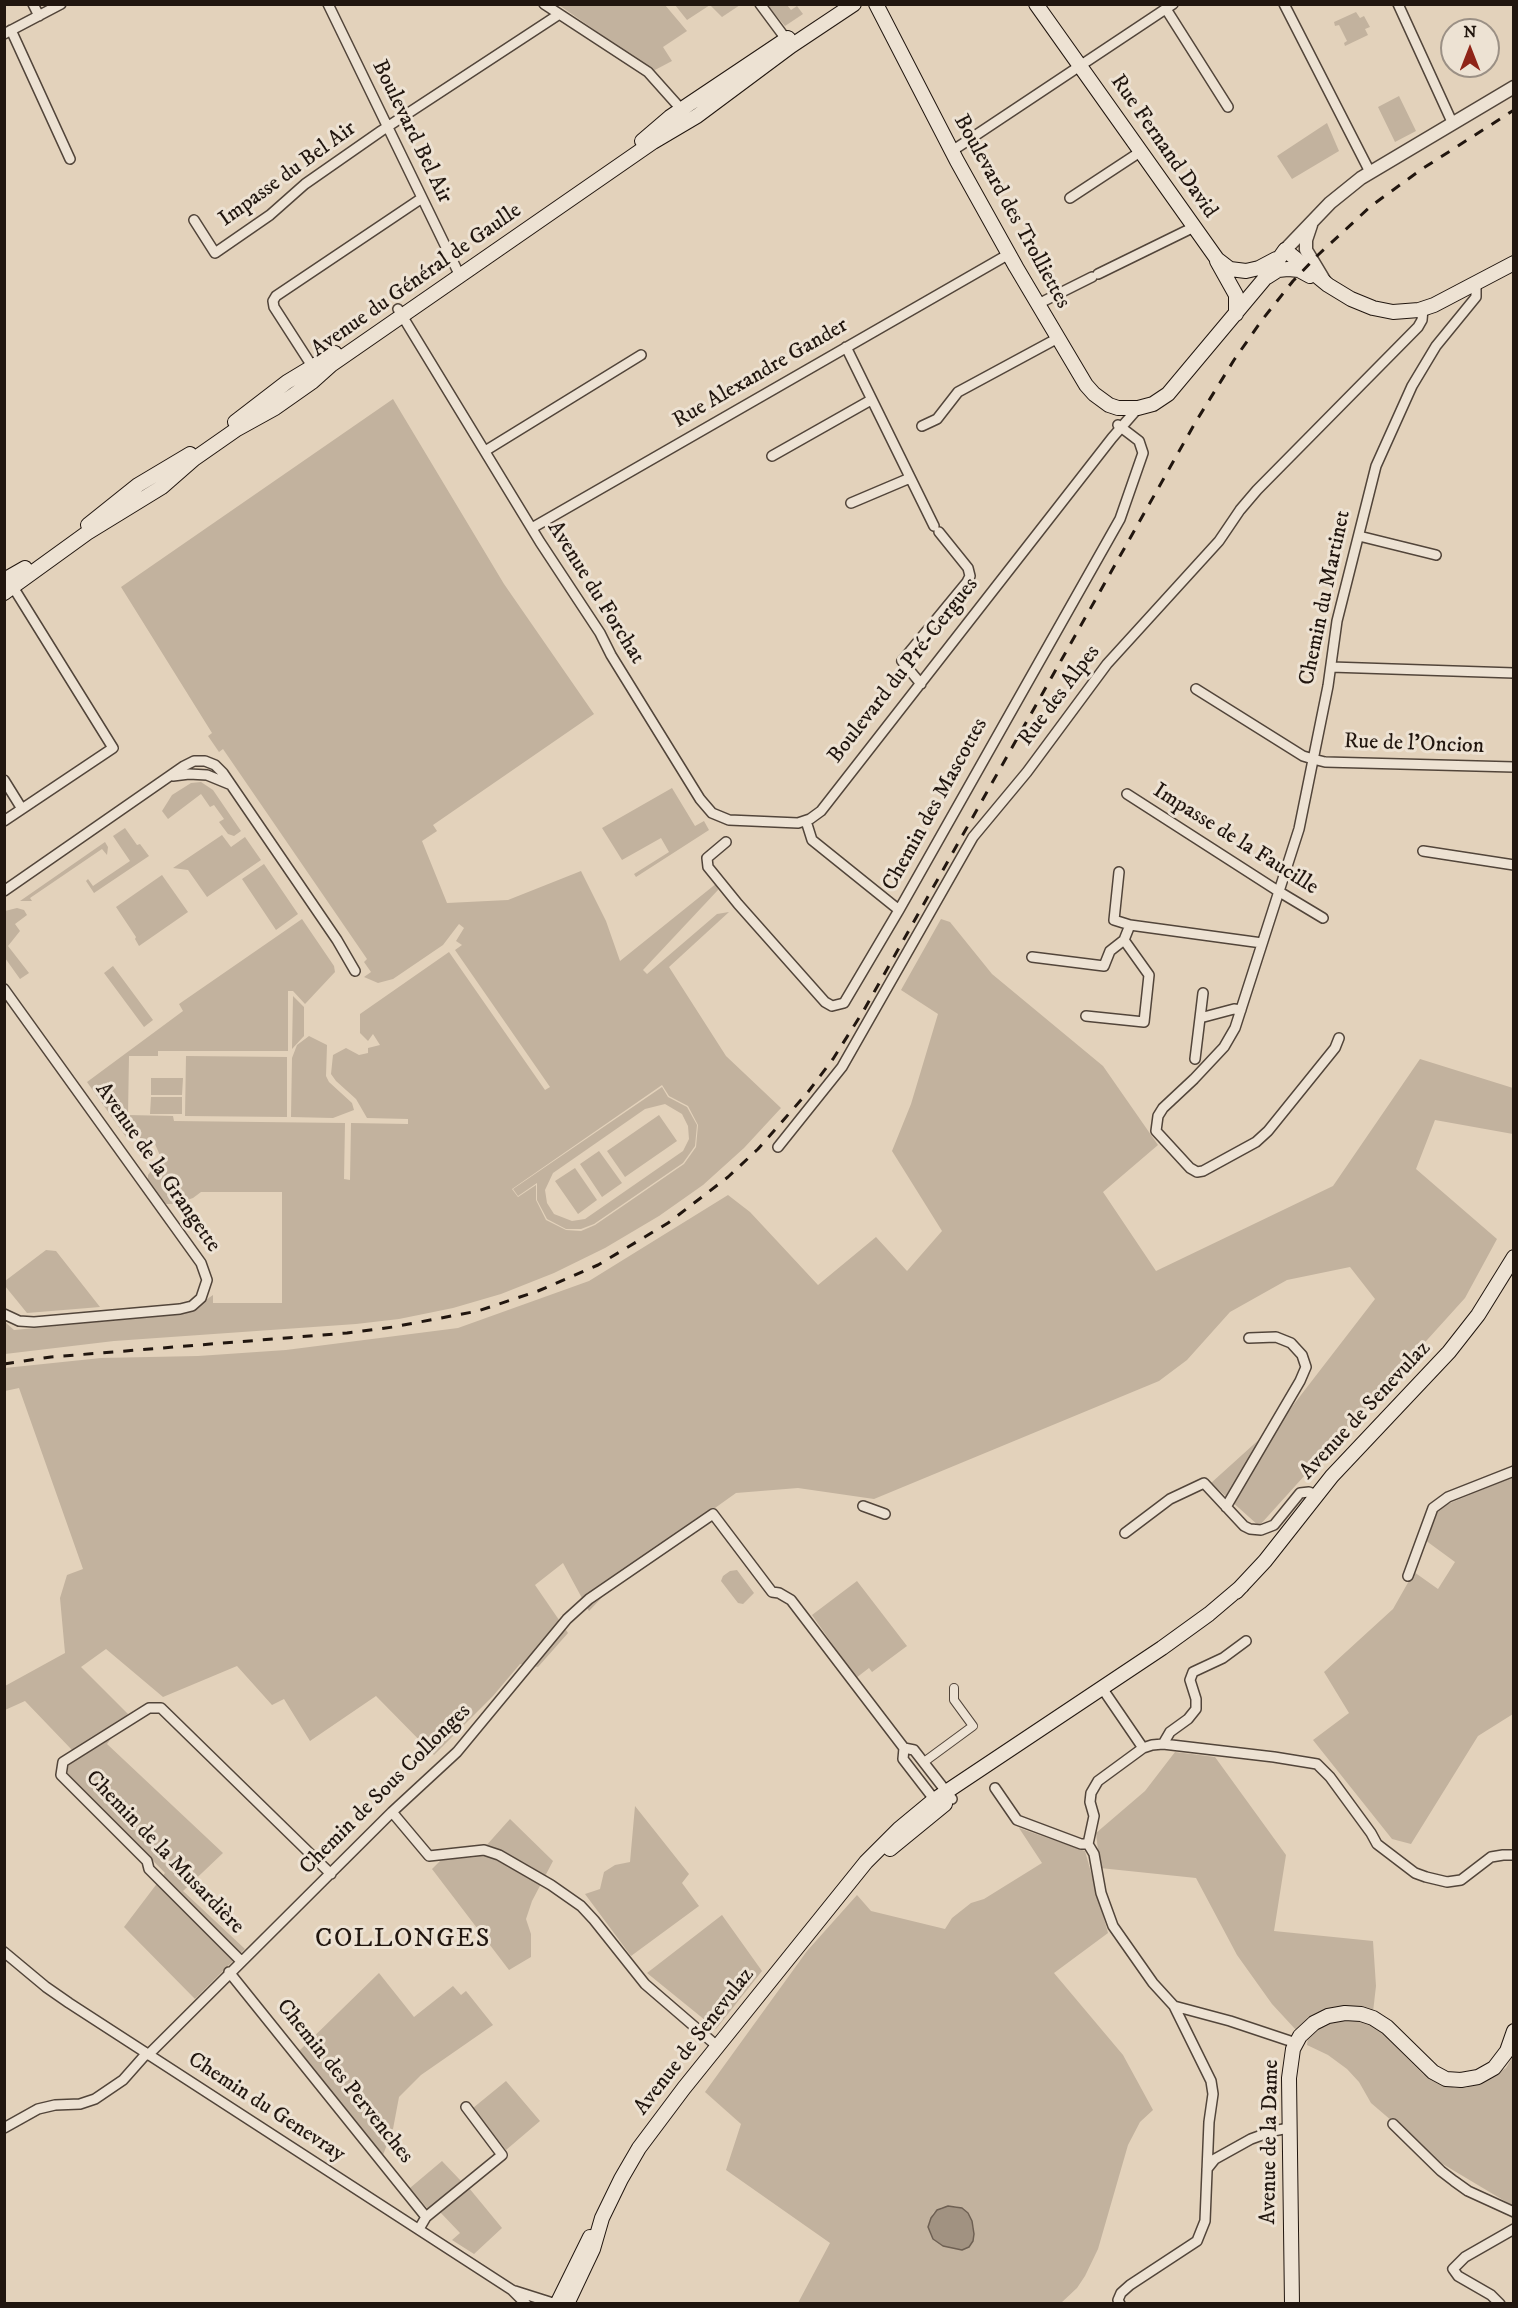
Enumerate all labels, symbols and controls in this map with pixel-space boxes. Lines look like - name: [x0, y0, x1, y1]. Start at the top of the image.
- north arrow: [1440, 18, 1500, 78]
- text: N: [1463, 22, 1477, 42]
- street label: Boulevard Bel Air: [365, 56, 457, 208]
- street label: Rue Fernand David: [1104, 70, 1222, 224]
- street label: Boulevard des Trolliettes: [947, 110, 1075, 314]
- street label: Impasse du Bel Air: [214, 116, 362, 234]
- street label: Avenue du Général de Gaulle: [307, 198, 527, 364]
- street label: Rue Alexandre Gander: [669, 313, 853, 435]
- street label: Chemin du Martinet: [1295, 508, 1357, 688]
- street label: Avenue du Forchat: [541, 517, 649, 669]
- street label: Boulevard du Pré-Cergues: [823, 573, 985, 769]
- street label: Rue des Alpes: [1014, 640, 1106, 752]
- street label: Chemin des Mascottes: [878, 714, 994, 896]
- street label: Rue de l'Oncion: [1343, 729, 1485, 761]
- street label: Impasse de la Faucille: [1147, 778, 1323, 902]
- street label: Avenue de la Grangette: [89, 1078, 225, 1258]
- street label: Avenue de Senevulaz: [1295, 1336, 1437, 1486]
- street label: Chemin de Sous Collonges: [295, 1699, 477, 1881]
- street label: Chemin de la Musardière: [79, 1766, 249, 1940]
- district label: COLLONGES: [315, 1925, 491, 1957]
- street label: Avenue de Senevulaz: [629, 1963, 761, 2121]
- street label: Chemin des Pervenches: [270, 1995, 418, 2169]
- street label: Chemin du Genevray: [182, 2047, 350, 2169]
- street label: Avenue de la Dame: [1256, 2059, 1286, 2225]

